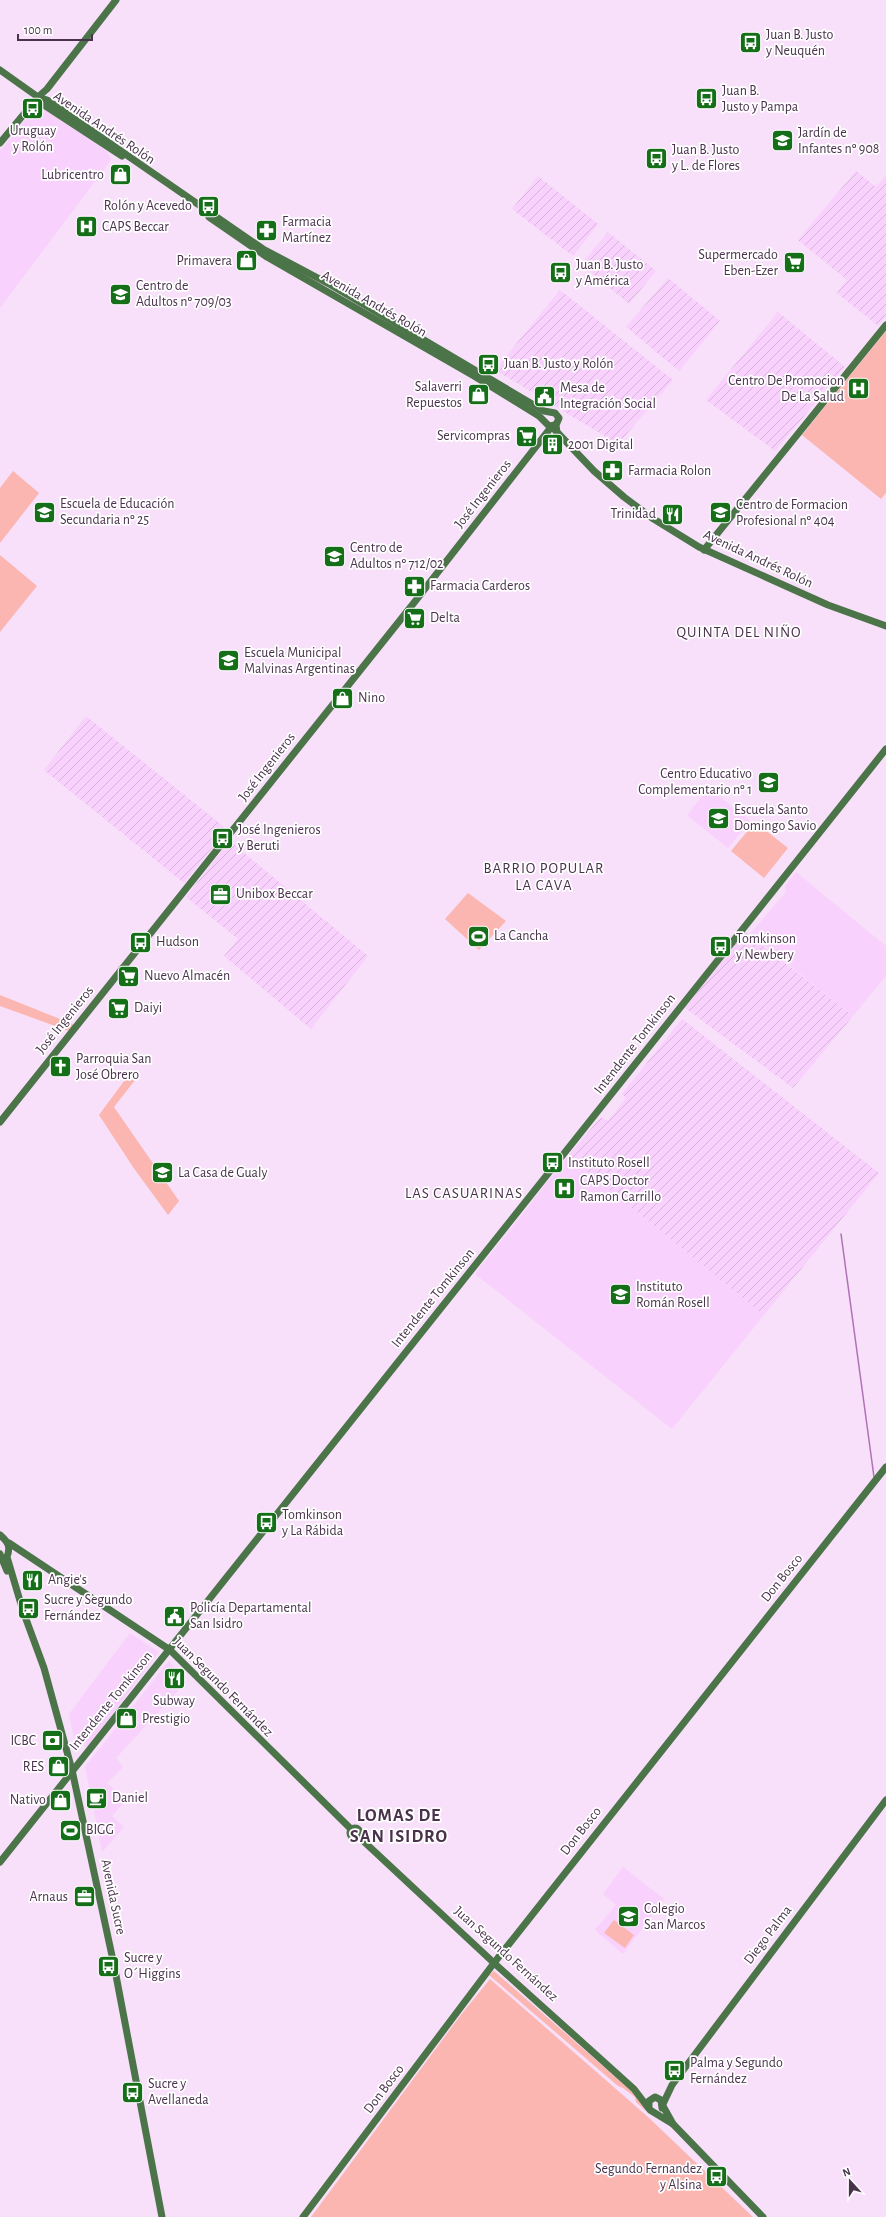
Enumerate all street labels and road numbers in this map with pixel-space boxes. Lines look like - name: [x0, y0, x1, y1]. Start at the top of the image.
- street label: Avenida Andrés Rolón: [51, 89, 157, 167]
- street label: Avenida Andrés Rolón: [319, 268, 429, 340]
- street label: José Ingenieros: [452, 457, 514, 531]
- street label: Avenida Andrés Rolón: [701, 527, 815, 591]
- street label: José Ingenieros: [236, 730, 298, 804]
- street label: José Ingenieros: [34, 983, 96, 1057]
- street label: Intendente Tomkinson: [592, 991, 678, 1097]
- street label: Intendente Tomkinson: [389, 1246, 477, 1350]
- street label: Don Bosco: [759, 1551, 805, 1605]
- street label: Juan Segundo Fernández: [171, 1635, 276, 1740]
- street label: Intendente Tomkinson: [67, 1649, 155, 1753]
- street label: Don Bosco: [558, 1804, 604, 1858]
- street label: Avenida Sucre: [98, 1858, 128, 1936]
- street label: Diego Palma: [742, 1903, 795, 1967]
- street label: Juan Segundo Fernández: [451, 1904, 561, 2004]
- street label: Don Bosco: [361, 2062, 407, 2116]

